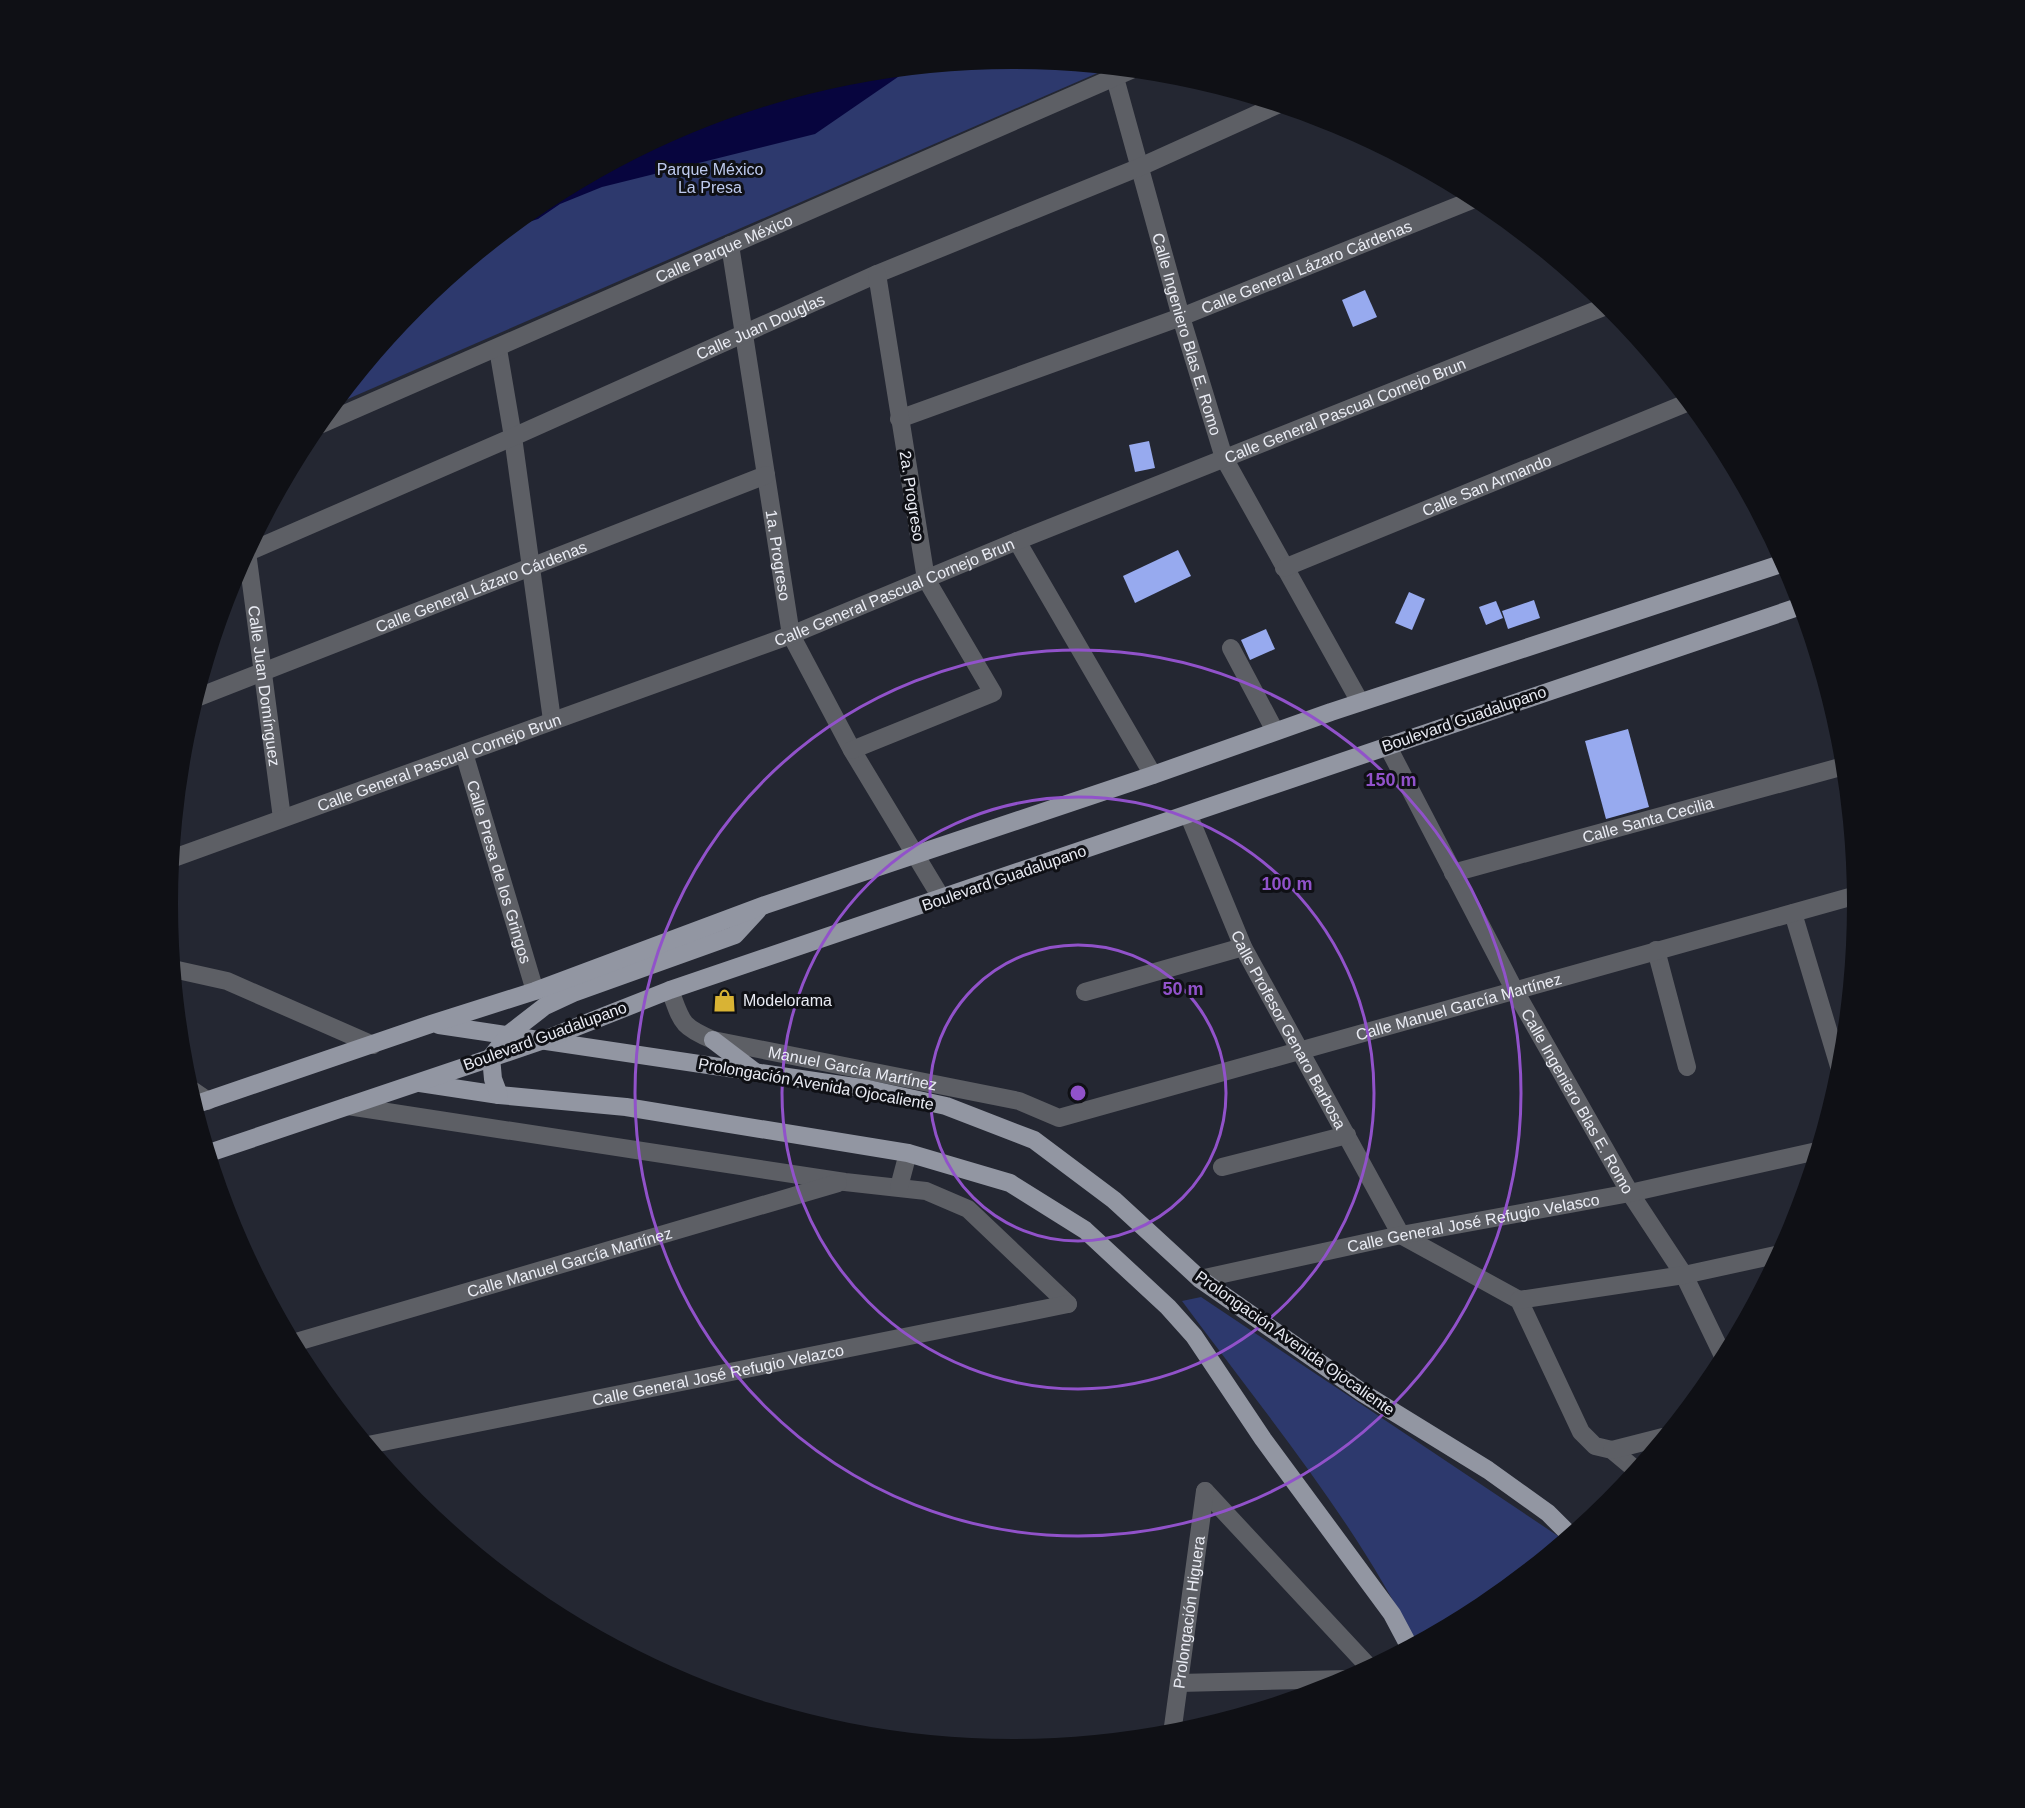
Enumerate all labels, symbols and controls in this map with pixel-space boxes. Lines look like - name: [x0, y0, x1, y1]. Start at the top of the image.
- park label: Parque México La Presa: [657, 161, 763, 196]
- street label: Calle Parque México: [653, 211, 795, 285]
- street label: Calle General Lázaro Cárdenas: [1199, 217, 1414, 316]
- street label: Calle Ingeniero Blas E. Romo: [1150, 231, 1225, 437]
- street label: Calle Juan Douglas: [693, 290, 827, 362]
- street label: Calle General Pascual Cornejo Brun: [1222, 355, 1468, 466]
- street label: 2a. Progreso: [896, 449, 928, 543]
- street label: Calle San Armando: [1420, 451, 1554, 519]
- street label: 1a. Progreso: [763, 509, 794, 602]
- street label: Calle General Pascual Cornejo Brun: [772, 535, 1017, 649]
- street label: Calle General Lázaro Cárdenas: [373, 538, 589, 635]
- street label: Calle Juan Domínguez: [246, 604, 284, 767]
- street label: Boulevard Guadalupano: [1380, 683, 1548, 755]
- street label: Calle General Pascual Cornejo Brun: [315, 710, 563, 814]
- text: 150 m: [1365, 770, 1417, 790]
- street label: Calle Presa de los Gringos: [464, 778, 535, 966]
- street label: Calle Santa Cecilia: [1580, 794, 1715, 846]
- street label: Boulevard Guadalupano: [920, 842, 1088, 914]
- text: 100 m: [1261, 874, 1313, 894]
- street label: Calle Profesor Genaro Barbosa: [1229, 928, 1350, 1132]
- street label: Calle Manuel García Martínez: [1354, 970, 1563, 1043]
- text: 50 m: [1162, 979, 1204, 999]
- shop icon: Modelorama: [712, 987, 738, 1013]
- place label: Modelorama: [743, 992, 832, 1009]
- street label: Boulevard Guadalupano: [461, 998, 629, 1073]
- street label: Calle Ingeniero Blas E. Romo: [1518, 1006, 1637, 1197]
- street label: Manuel García Martínez: [767, 1043, 939, 1093]
- street label: Prolongación Avenida Ojocaliente: [697, 1055, 935, 1113]
- centre of rings: [1068, 1083, 1088, 1103]
- street label: Calle General José Refugio Velasco: [1346, 1190, 1601, 1255]
- street label: Calle Manuel García Martínez: [465, 1224, 674, 1300]
- street label: Prolongación Avenida Ojocaliente: [1192, 1267, 1398, 1419]
- street label: Calle General José Refugio Velazco: [591, 1341, 845, 1408]
- street label: Prolongación Higuera: [1170, 1535, 1207, 1690]

